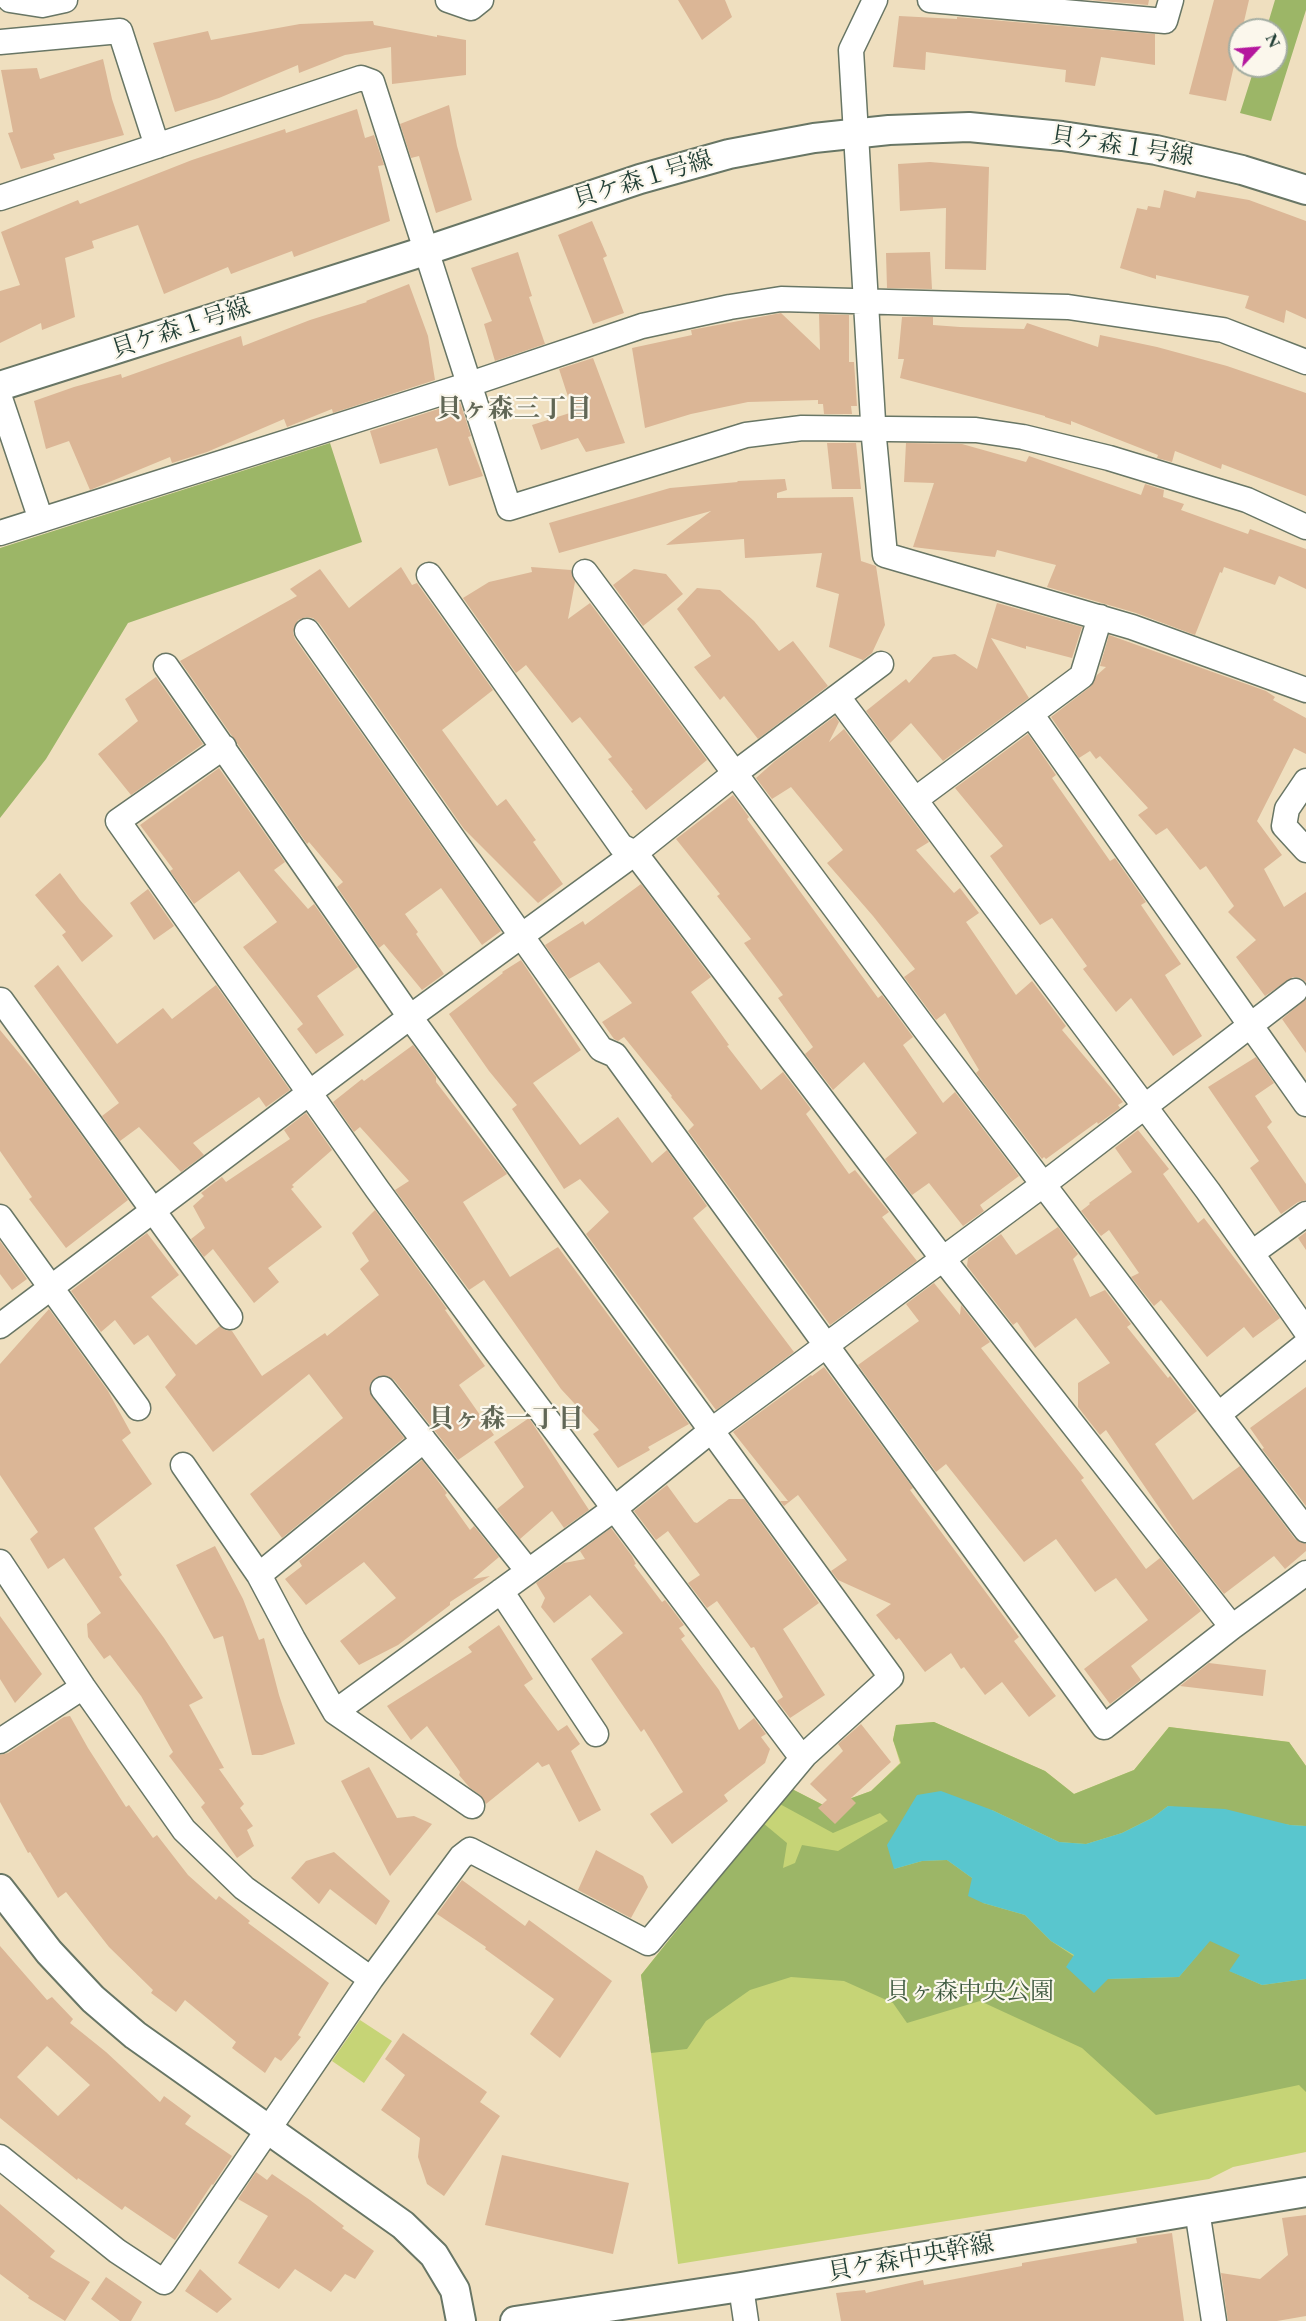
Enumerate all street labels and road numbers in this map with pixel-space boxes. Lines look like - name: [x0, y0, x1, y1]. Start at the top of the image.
- street label: 貝ケ森１号線: [1049, 122, 1195, 172]
- street label: 貝ケ森１号線: [570, 145, 716, 215]
- street label: 貝ケ森１号線: [108, 293, 254, 365]
- street label: 貝ケ森中央幹線: [826, 2230, 996, 2288]

